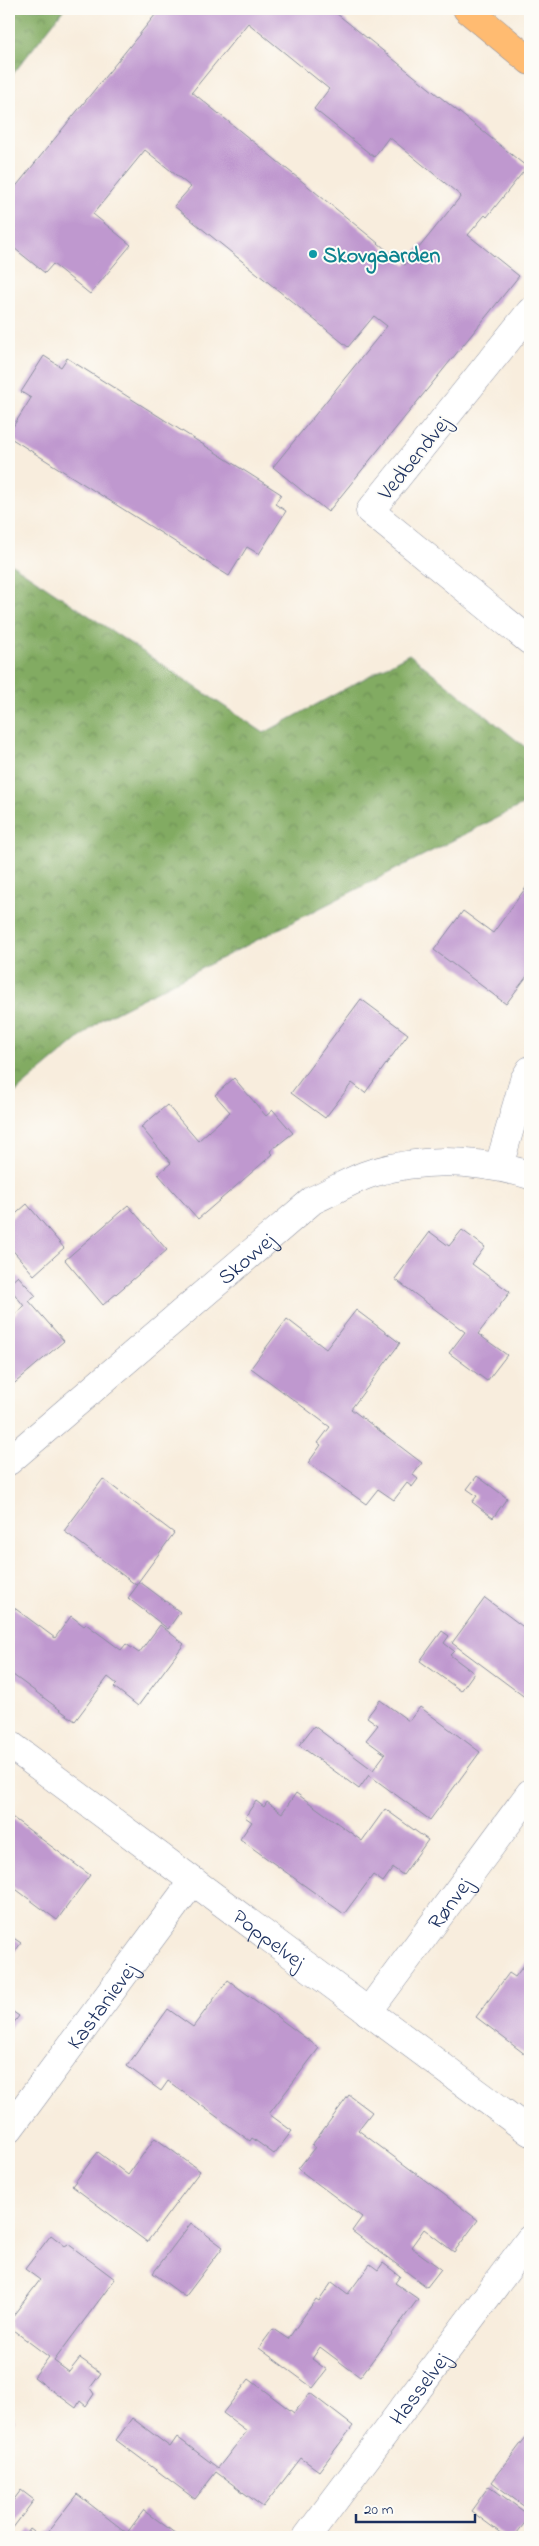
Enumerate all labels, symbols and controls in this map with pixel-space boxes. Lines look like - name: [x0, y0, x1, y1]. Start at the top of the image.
- place label: Skovgaarden: [323, 241, 440, 274]
- marker: Skovgaarden: [307, 248, 319, 260]
- street label: Vedbendvej: [371, 409, 460, 509]
- street label: Skovvej: [212, 1226, 284, 1294]
- street label: Rønvej: [421, 1871, 482, 1937]
- street label: Poppelvej: [225, 1903, 312, 1979]
- street label: Kastanievej: [60, 1956, 147, 2057]
- street label: Hasselvej: [383, 2346, 459, 2433]
- scale bar: [356, 2491, 475, 2523]
- text: 20 m: [364, 2499, 394, 2521]

